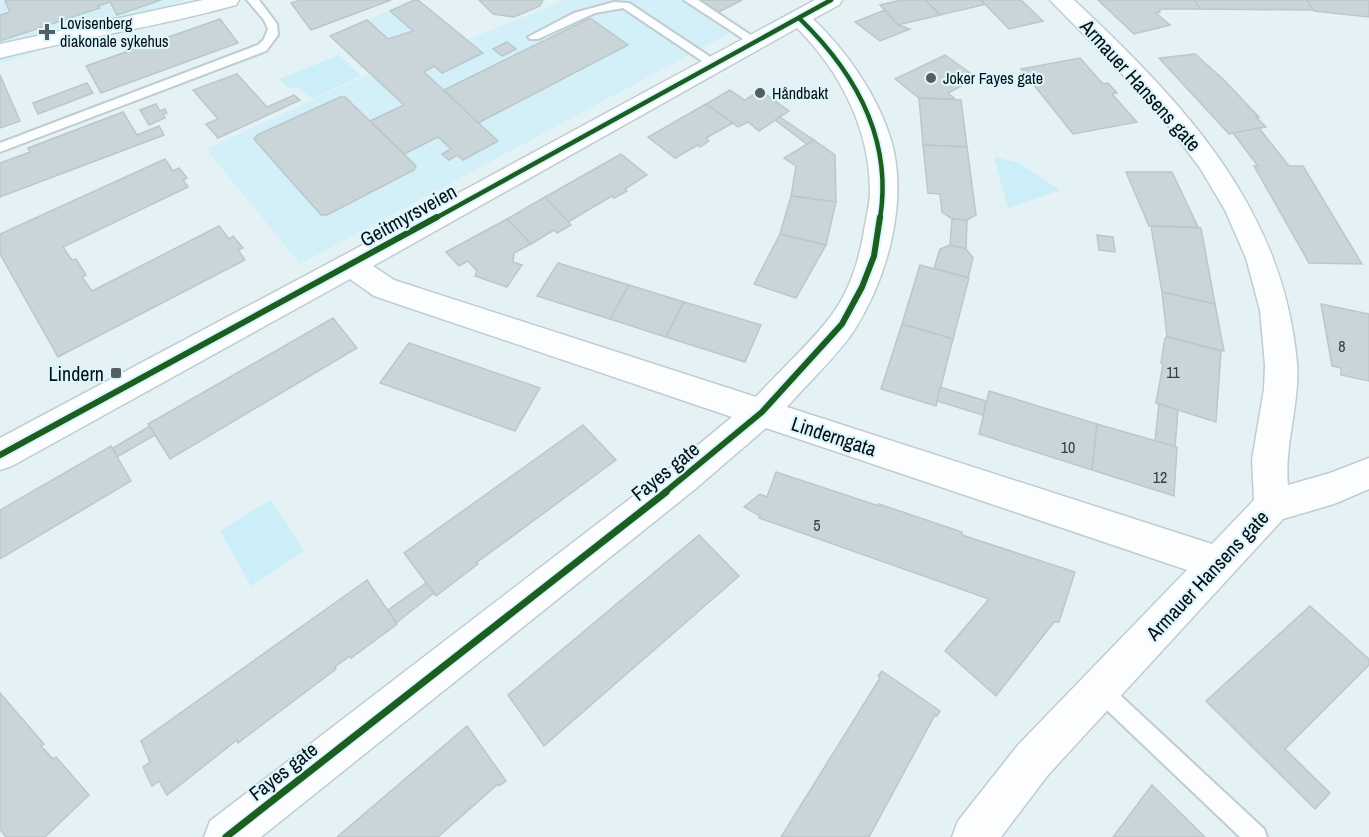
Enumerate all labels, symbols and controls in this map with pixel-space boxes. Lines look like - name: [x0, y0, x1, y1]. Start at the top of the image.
- place label: Lovisenberg diakonale sykehus: [60, 12, 169, 52]
- street label: Armauer Hansens gate: [1074, 13, 1207, 157]
- marker: Lovisenberg diakonale sykehus: [38, 23, 56, 41]
- place label: Joker Fayes gate: [943, 67, 1043, 89]
- marker: Joker Fayes gate: [924, 71, 938, 85]
- place label: Håndbakt: [772, 82, 829, 104]
- marker: Håndbakt: [753, 86, 767, 100]
- street label: Geitmyrsveien: [355, 177, 461, 253]
- house number: 8: [1338, 335, 1346, 357]
- place label: Lindern: [48, 360, 104, 387]
- house number: 11: [1166, 361, 1181, 383]
- marker: Lindern: [109, 366, 123, 380]
- street label: Linderngata: [788, 410, 880, 462]
- street label: Fayes gate: [625, 435, 705, 507]
- house number: 10: [1061, 436, 1075, 458]
- house number: 12: [1153, 466, 1167, 488]
- street label: Armauer Hansens gate: [1139, 504, 1274, 647]
- house number: 5: [813, 514, 821, 536]
- street label: Fayes gate: [243, 736, 323, 806]

